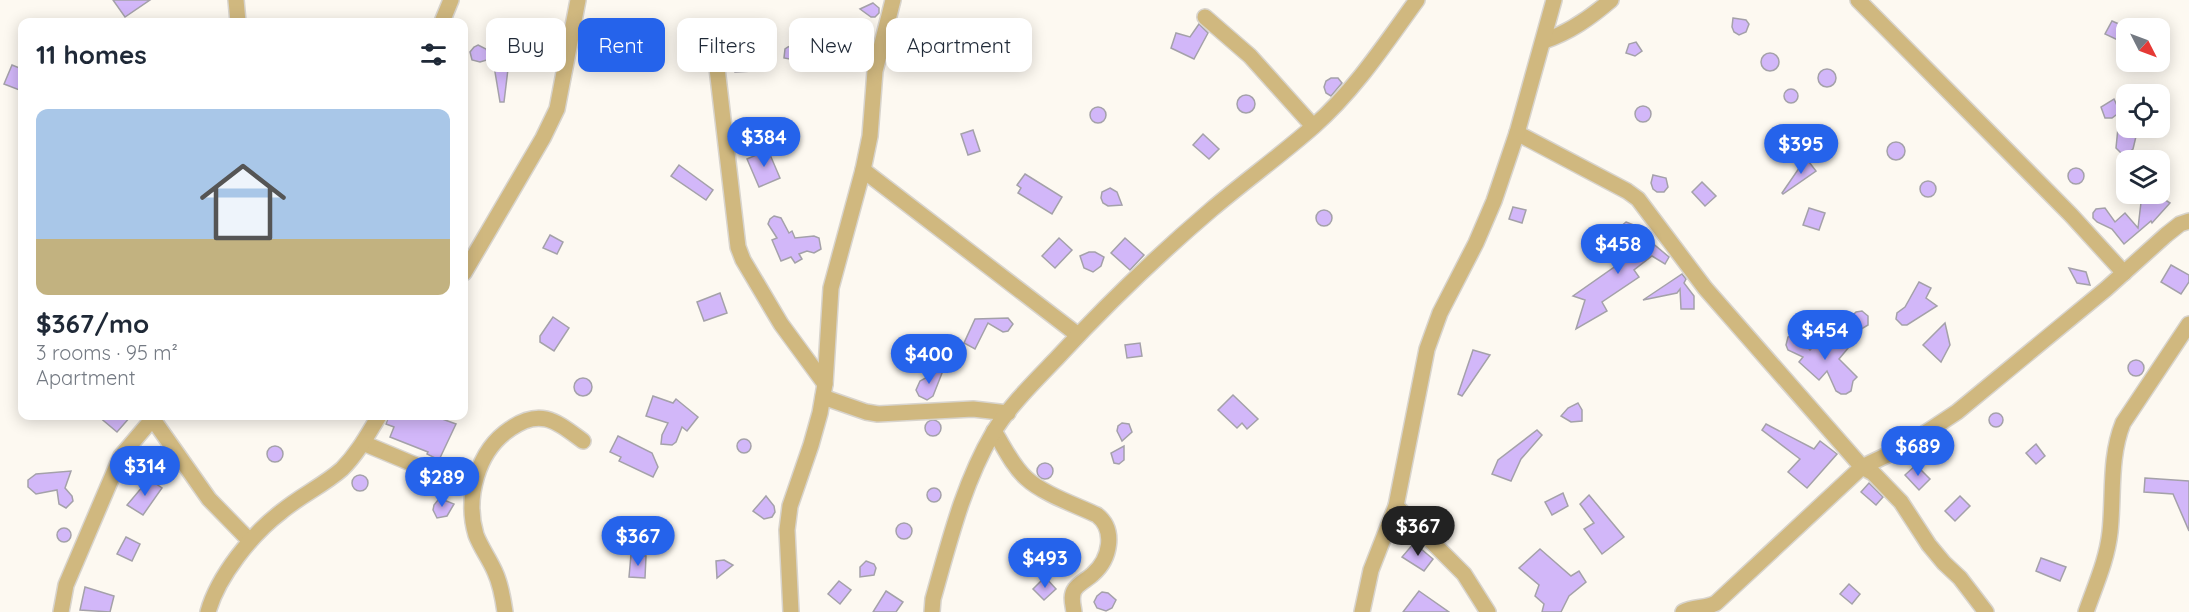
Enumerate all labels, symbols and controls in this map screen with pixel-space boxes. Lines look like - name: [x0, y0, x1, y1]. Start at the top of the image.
- chip: Buy: [486, 18, 566, 72]
- chip: Rent: [578, 18, 665, 72]
- chip: Filters: [677, 18, 777, 72]
- chip: New: [789, 18, 874, 72]
- chip: Apartment: [886, 18, 1032, 72]
- north arrow: [2116, 18, 2170, 72]
- map controls: [2116, 18, 2170, 204]
- text: 11 homes: [36, 38, 147, 71]
- icon: filters: [417, 38, 450, 71]
- button: locate: [2116, 84, 2170, 138]
- pin: $384: [728, 117, 800, 168]
- text: $384: [741, 124, 787, 149]
- pin: $395: [1765, 124, 1837, 175]
- text: $395: [1778, 131, 1824, 156]
- icon: home: [189, 148, 297, 256]
- button: layers: [2116, 150, 2170, 204]
- pin: $458: [1582, 224, 1654, 275]
- text: $458: [1595, 231, 1641, 256]
- text: $367/mo: [36, 307, 149, 340]
- pin: $454: [1789, 310, 1861, 361]
- text: $454: [1802, 317, 1848, 342]
- pin: $400: [893, 334, 965, 385]
- text: 3 rooms · 95 m²: [36, 340, 178, 365]
- text: $400: [905, 341, 953, 366]
- text: Apartment: [36, 365, 136, 390]
- pin: $689: [1882, 426, 1954, 477]
- text: $689: [1895, 433, 1941, 458]
- pin: $314: [109, 446, 181, 497]
- text: $314: [124, 453, 166, 478]
- pin: $289: [406, 457, 478, 508]
- text: $289: [419, 464, 465, 489]
- pin: $367: [1382, 506, 1454, 557]
- text: $367: [1396, 513, 1440, 538]
- pin: $367: [602, 516, 674, 567]
- text: $367: [616, 523, 660, 548]
- pin: $493: [1009, 538, 1081, 589]
- text: $493: [1022, 545, 1068, 570]

